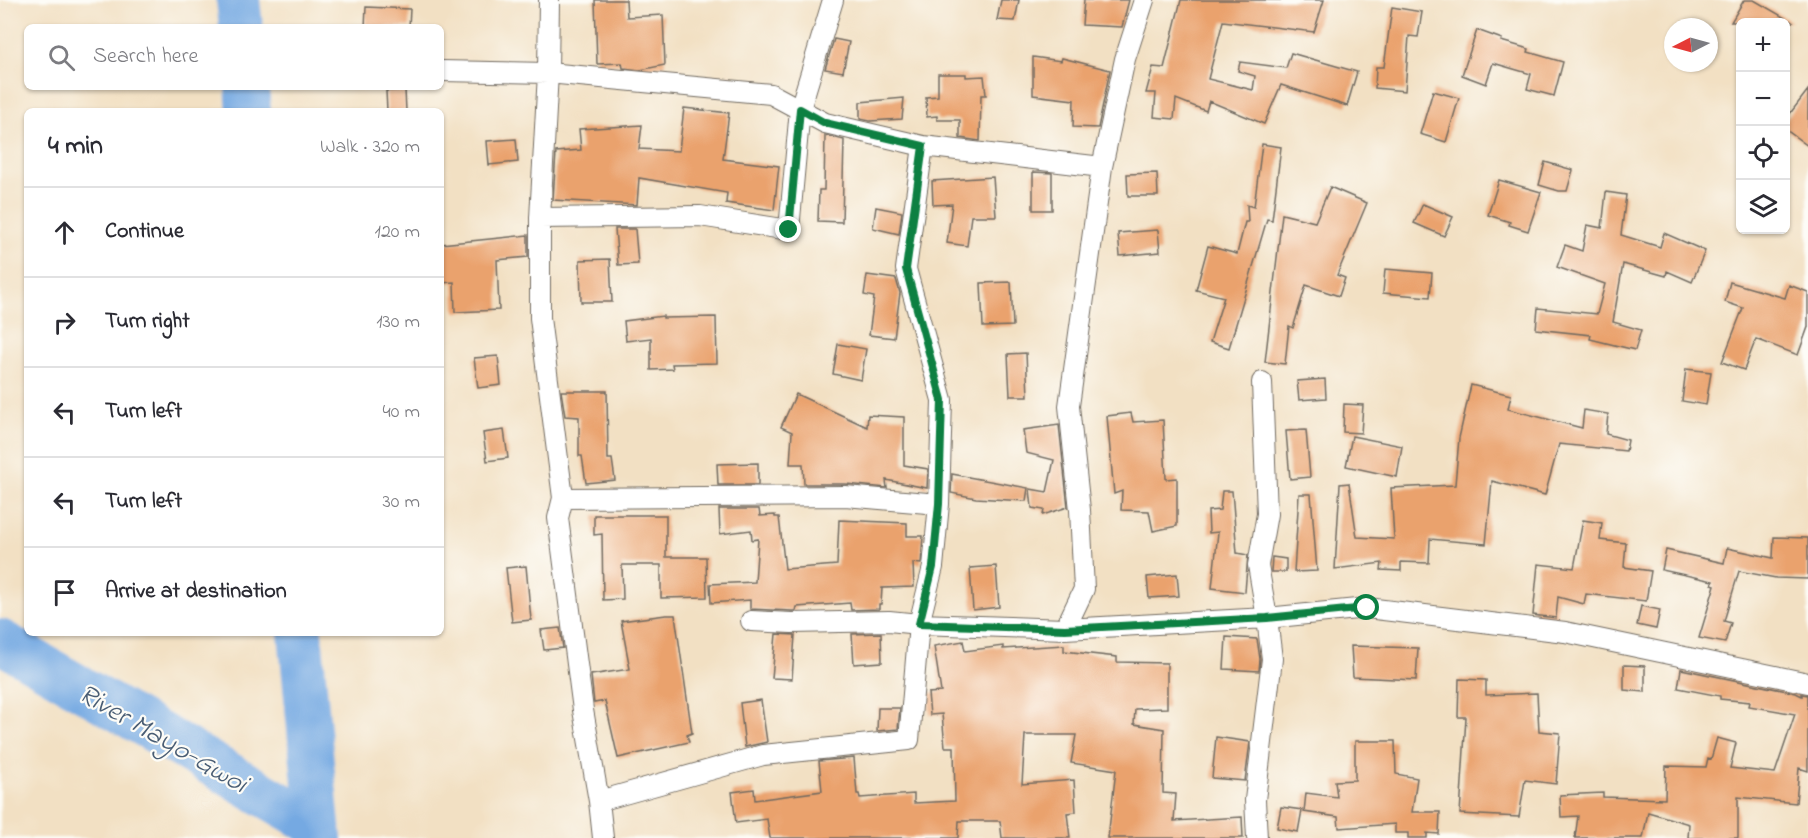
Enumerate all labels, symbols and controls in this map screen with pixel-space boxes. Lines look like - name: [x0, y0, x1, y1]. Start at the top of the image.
- north arrow: [1664, 18, 1718, 72]
- map controls: [1736, 18, 1790, 234]
- button: +: [1736, 18, 1790, 72]
- search box: [24, 24, 444, 90]
- icon: search: [45, 41, 78, 74]
- text: Search here: [93, 41, 198, 73]
- button: −: [1736, 72, 1790, 126]
- button: locate: [1736, 126, 1790, 180]
- text: 4 min: [48, 128, 103, 166]
- text: Walk · 320 m: [320, 133, 420, 162]
- button: layers: [1736, 180, 1790, 234]
- icon: ahead: [48, 216, 81, 249]
- text: Continue: [105, 216, 184, 248]
- route end: [775, 216, 801, 242]
- text: 120 m: [375, 218, 420, 247]
- icon: right: [48, 306, 81, 339]
- text: Turn right: [105, 306, 190, 338]
- text: 130 m: [376, 308, 420, 337]
- icon: left: [48, 396, 81, 429]
- text: Turn left: [105, 396, 182, 428]
- text: 40 m: [383, 398, 420, 427]
- icon: left: [48, 486, 81, 519]
- text: Turn left: [105, 486, 182, 518]
- text: 30 m: [383, 488, 420, 517]
- icon: arrive: [48, 576, 81, 609]
- text: Arrive at destination: [105, 576, 287, 608]
- route start: [1353, 594, 1379, 620]
- water label: River Mayo-Gwoi: [70, 675, 257, 807]

